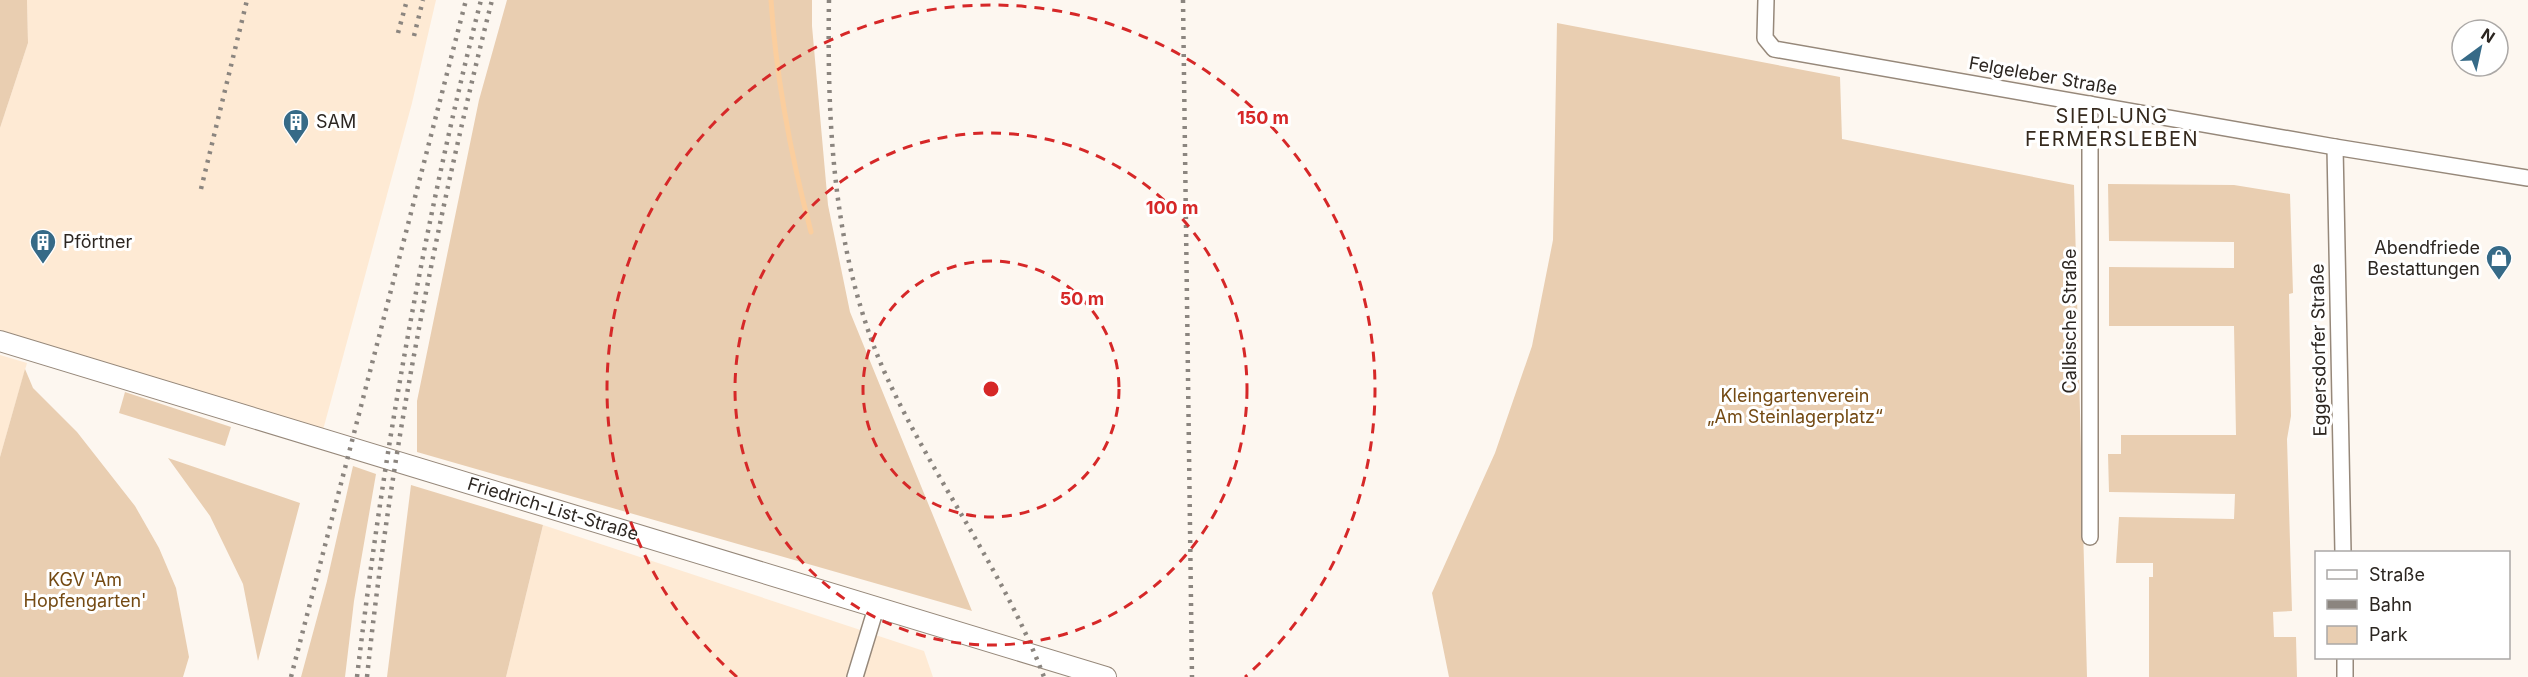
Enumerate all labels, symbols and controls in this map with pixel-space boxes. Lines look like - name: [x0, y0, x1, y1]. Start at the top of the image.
- north arrow: [2450, 18, 2510, 78]
- text: N: [2478, 24, 2499, 47]
- street label: Felgeleber Straße: [1967, 52, 2119, 99]
- district label: SIEDLUNG FERMERSLEBEN: [2025, 104, 2199, 151]
- building icon: SAM: [281, 107, 311, 145]
- text: 150 m: [1237, 107, 1289, 128]
- place label: SAM: [316, 111, 356, 132]
- text: 100 m: [1146, 197, 1198, 218]
- building icon: Pförtner: [28, 227, 58, 265]
- place label: Pförtner: [63, 231, 132, 252]
- place label: Abendfriede Bestattungen: [2367, 237, 2480, 279]
- shop icon: Abendfriede Bestattungen: [2484, 243, 2514, 281]
- street label: Calbische Straße: [2059, 249, 2080, 393]
- street label: Eggersdorfer Straße: [2306, 263, 2331, 437]
- text: 50 m: [1060, 288, 1104, 309]
- centre of rings: [981, 379, 1001, 399]
- park label: Kleingartenverein „Am Steinlagerplatz“: [1707, 385, 1883, 427]
- street label: Friedrich-List-Straße: [465, 473, 641, 544]
- legend: [2315, 551, 2510, 659]
- text: Straße: [2369, 564, 2425, 585]
- park label: KGV 'Am Hopfengarten': [24, 569, 146, 611]
- text: Bahn: [2369, 594, 2412, 615]
- text: Park: [2369, 624, 2408, 645]

